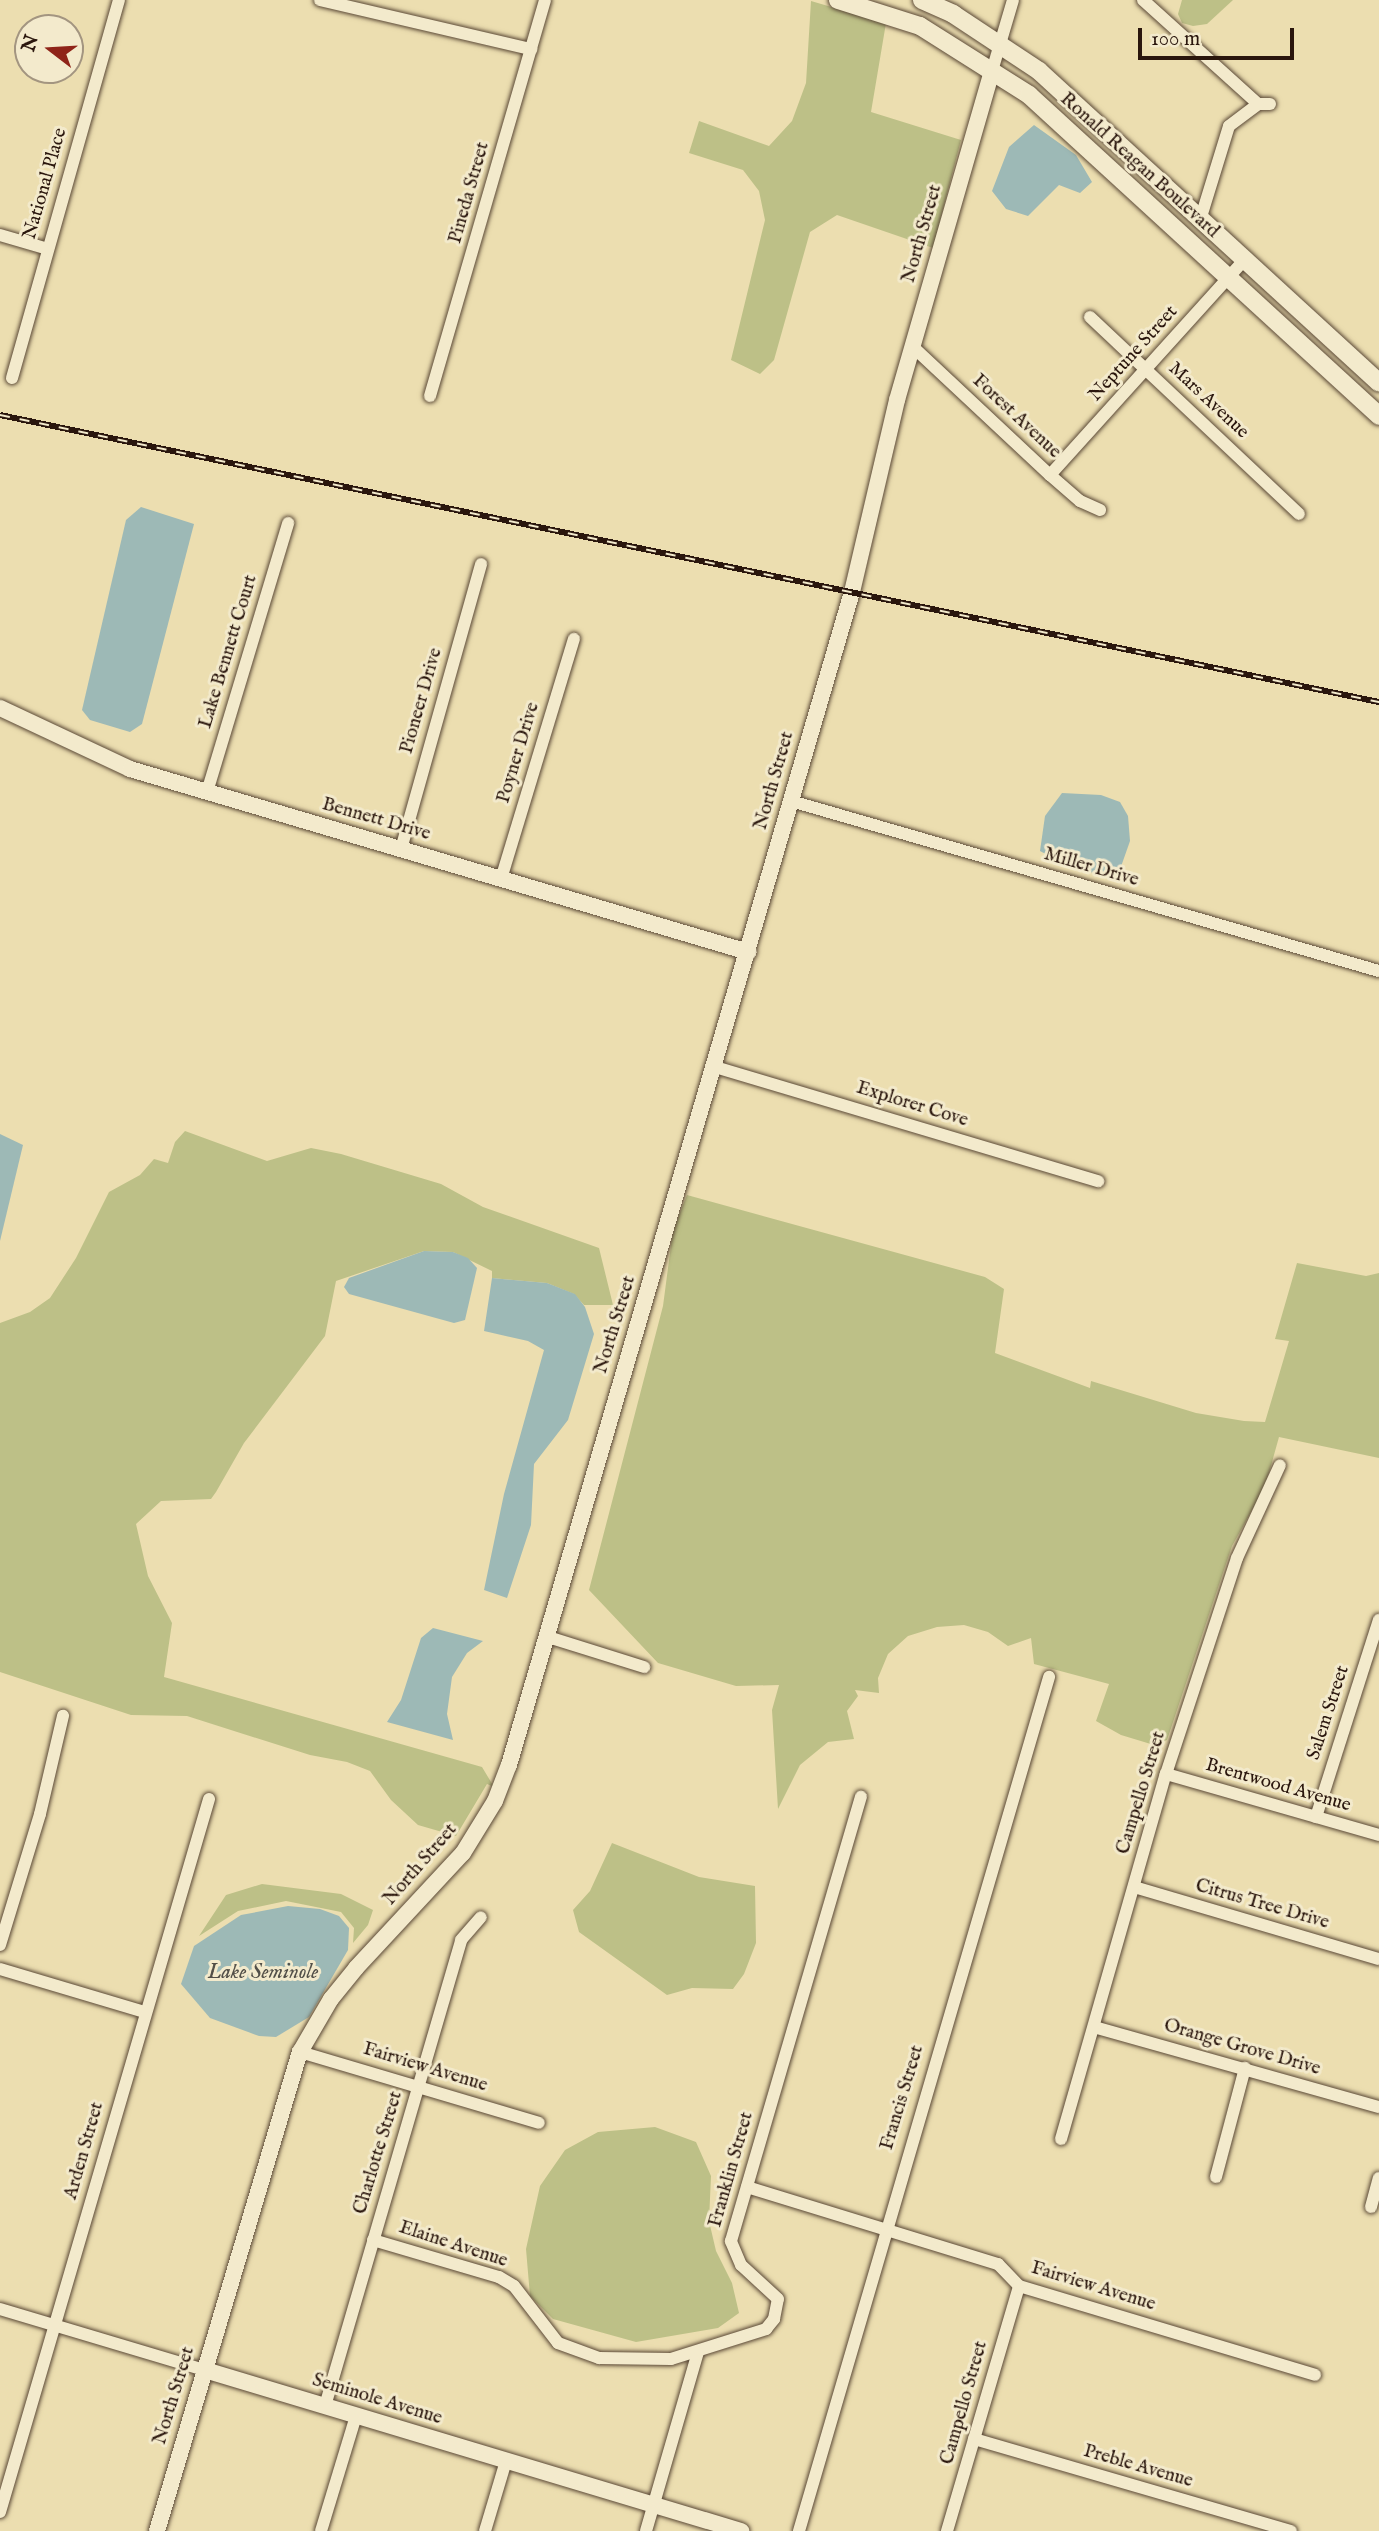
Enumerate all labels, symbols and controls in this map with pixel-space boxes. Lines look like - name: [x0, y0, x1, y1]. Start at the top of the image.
- north arrow: [14, 14, 84, 84]
- scale bar: [1141, 14, 1297, 58]
- text: 100 m: [1151, 26, 1200, 53]
- text: N: [17, 32, 45, 55]
- street label: Ronald Reagan Boulevard: [1055, 88, 1223, 244]
- street label: National Place: [19, 126, 73, 242]
- street label: Pineda Street: [445, 140, 495, 246]
- street label: North Street: [898, 182, 948, 286]
- street label: Neptune Street: [1085, 301, 1183, 407]
- street label: Mars Avenue: [1163, 358, 1253, 444]
- street label: Forest Avenue: [967, 370, 1065, 464]
- street label: Lake Bennett Court: [195, 573, 263, 731]
- street label: Pioneer Drive: [396, 645, 448, 757]
- street label: Poyner Drive: [493, 700, 545, 806]
- street label: North Street: [750, 729, 800, 833]
- street label: Bennett Drive: [319, 794, 433, 846]
- street label: Miller Drive: [1041, 844, 1141, 892]
- street label: Explorer Cove: [853, 1077, 971, 1133]
- street label: North Street: [590, 1273, 642, 1377]
- street label: Salem Street: [1303, 1663, 1355, 1763]
- street label: Campello Street: [1112, 1729, 1172, 1857]
- street label: Brentwood Avenue: [1203, 1754, 1353, 1818]
- street label: North Street: [379, 1819, 463, 1911]
- street label: Citrus Tree Drive: [1193, 1875, 1331, 1935]
- water label: Lake Seminole: [208, 1960, 318, 1986]
- street label: Orange Grove Drive: [1161, 2015, 1323, 2081]
- street label: Fairview Avenue: [360, 2038, 490, 2098]
- street label: Francis Street: [876, 2043, 930, 2153]
- street label: Charlotte Street: [349, 2089, 409, 2217]
- street label: Arden Street: [60, 2100, 110, 2202]
- street label: Franklin Street: [705, 2110, 759, 2230]
- street label: Elaine Avenue: [396, 2217, 510, 2273]
- street label: Fairview Avenue: [1028, 2257, 1158, 2317]
- street label: Campello Street: [936, 2339, 994, 2467]
- street label: North Street: [149, 2344, 201, 2448]
- street label: Seminole Avenue: [309, 2369, 445, 2431]
- street label: Preble Avenue: [1081, 2440, 1195, 2494]

